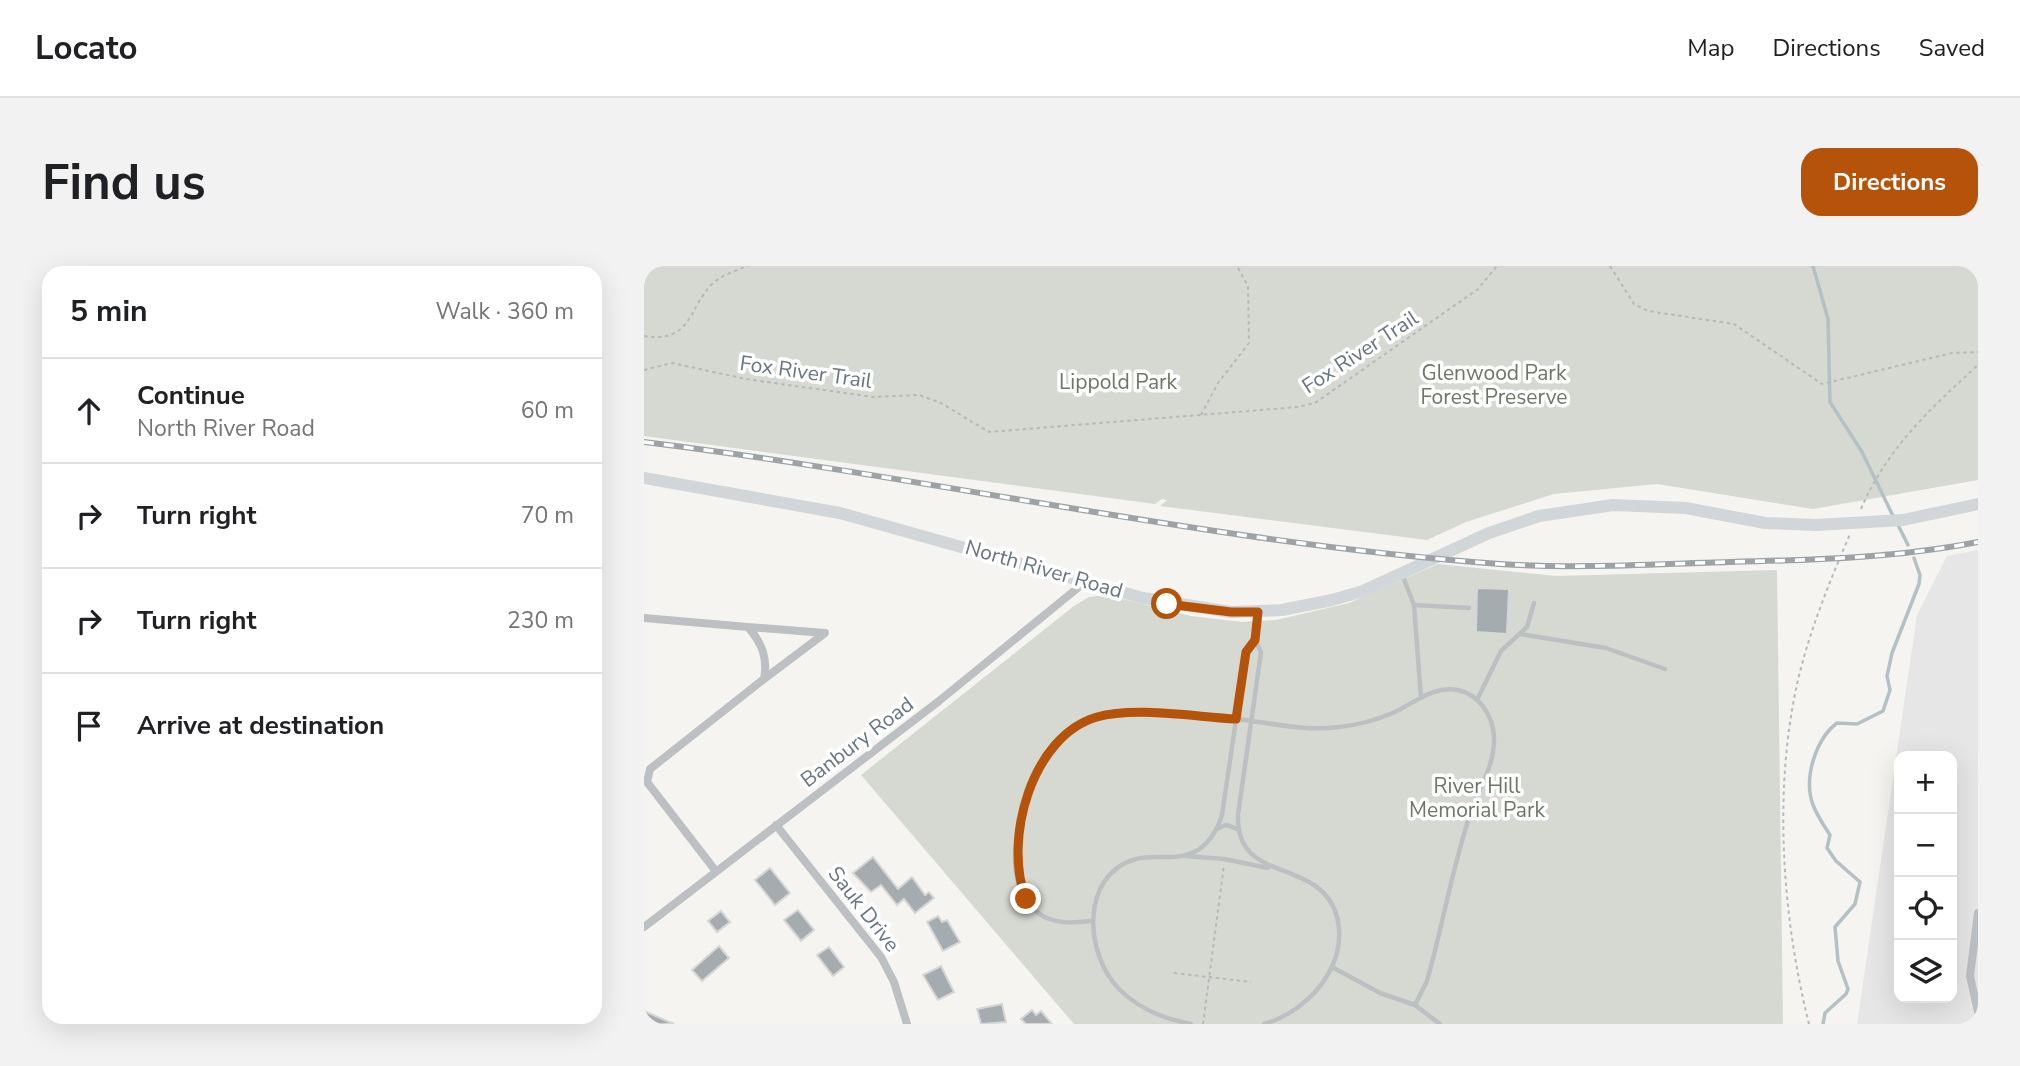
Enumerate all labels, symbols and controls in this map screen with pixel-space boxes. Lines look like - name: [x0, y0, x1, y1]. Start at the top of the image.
- text: Locato: [35, 26, 137, 71]
- text: Map: [1687, 32, 1734, 64]
- text: Directions: [1772, 32, 1881, 64]
- text: Saved: [1919, 32, 1985, 64]
- button: Directions: [1801, 148, 1978, 216]
- text: Find us: [42, 149, 206, 216]
- text: 5 min: [70, 291, 148, 332]
- text: Walk · 360 m: [435, 296, 574, 327]
- street label: Fox River Trail: [1296, 304, 1424, 400]
- street label: Fox River Trail: [738, 349, 875, 395]
- park label: Glenwood Park Forest Preserve: [1421, 359, 1567, 411]
- park label: Lippold Park: [1059, 368, 1178, 396]
- text: Continue: [137, 378, 245, 413]
- icon: ahead: [70, 392, 108, 430]
- text: 60 m: [521, 395, 574, 426]
- text: North River Road: [137, 413, 315, 444]
- icon: right: [70, 497, 108, 535]
- text: Turn right: [137, 498, 256, 533]
- text: 70 m: [521, 500, 574, 531]
- street label: North River Road: [962, 533, 1126, 605]
- route start: [1151, 588, 1182, 619]
- icon: right: [70, 602, 108, 640]
- text: Turn right: [137, 603, 256, 638]
- text: 230 m: [507, 605, 574, 636]
- street label: Banbury Road: [795, 690, 919, 794]
- icon: arrive: [70, 707, 108, 745]
- text: Arrive at destination: [137, 708, 384, 743]
- map controls: [1894, 751, 1957, 1003]
- button: +: [1894, 751, 1957, 814]
- park label: River Hill Memorial Park: [1409, 772, 1545, 824]
- button: −: [1894, 814, 1957, 877]
- street label: Sauk Drive: [822, 860, 906, 958]
- button: locate: [1894, 877, 1957, 940]
- route end: [1010, 883, 1041, 914]
- button: layers: [1894, 940, 1957, 1003]

